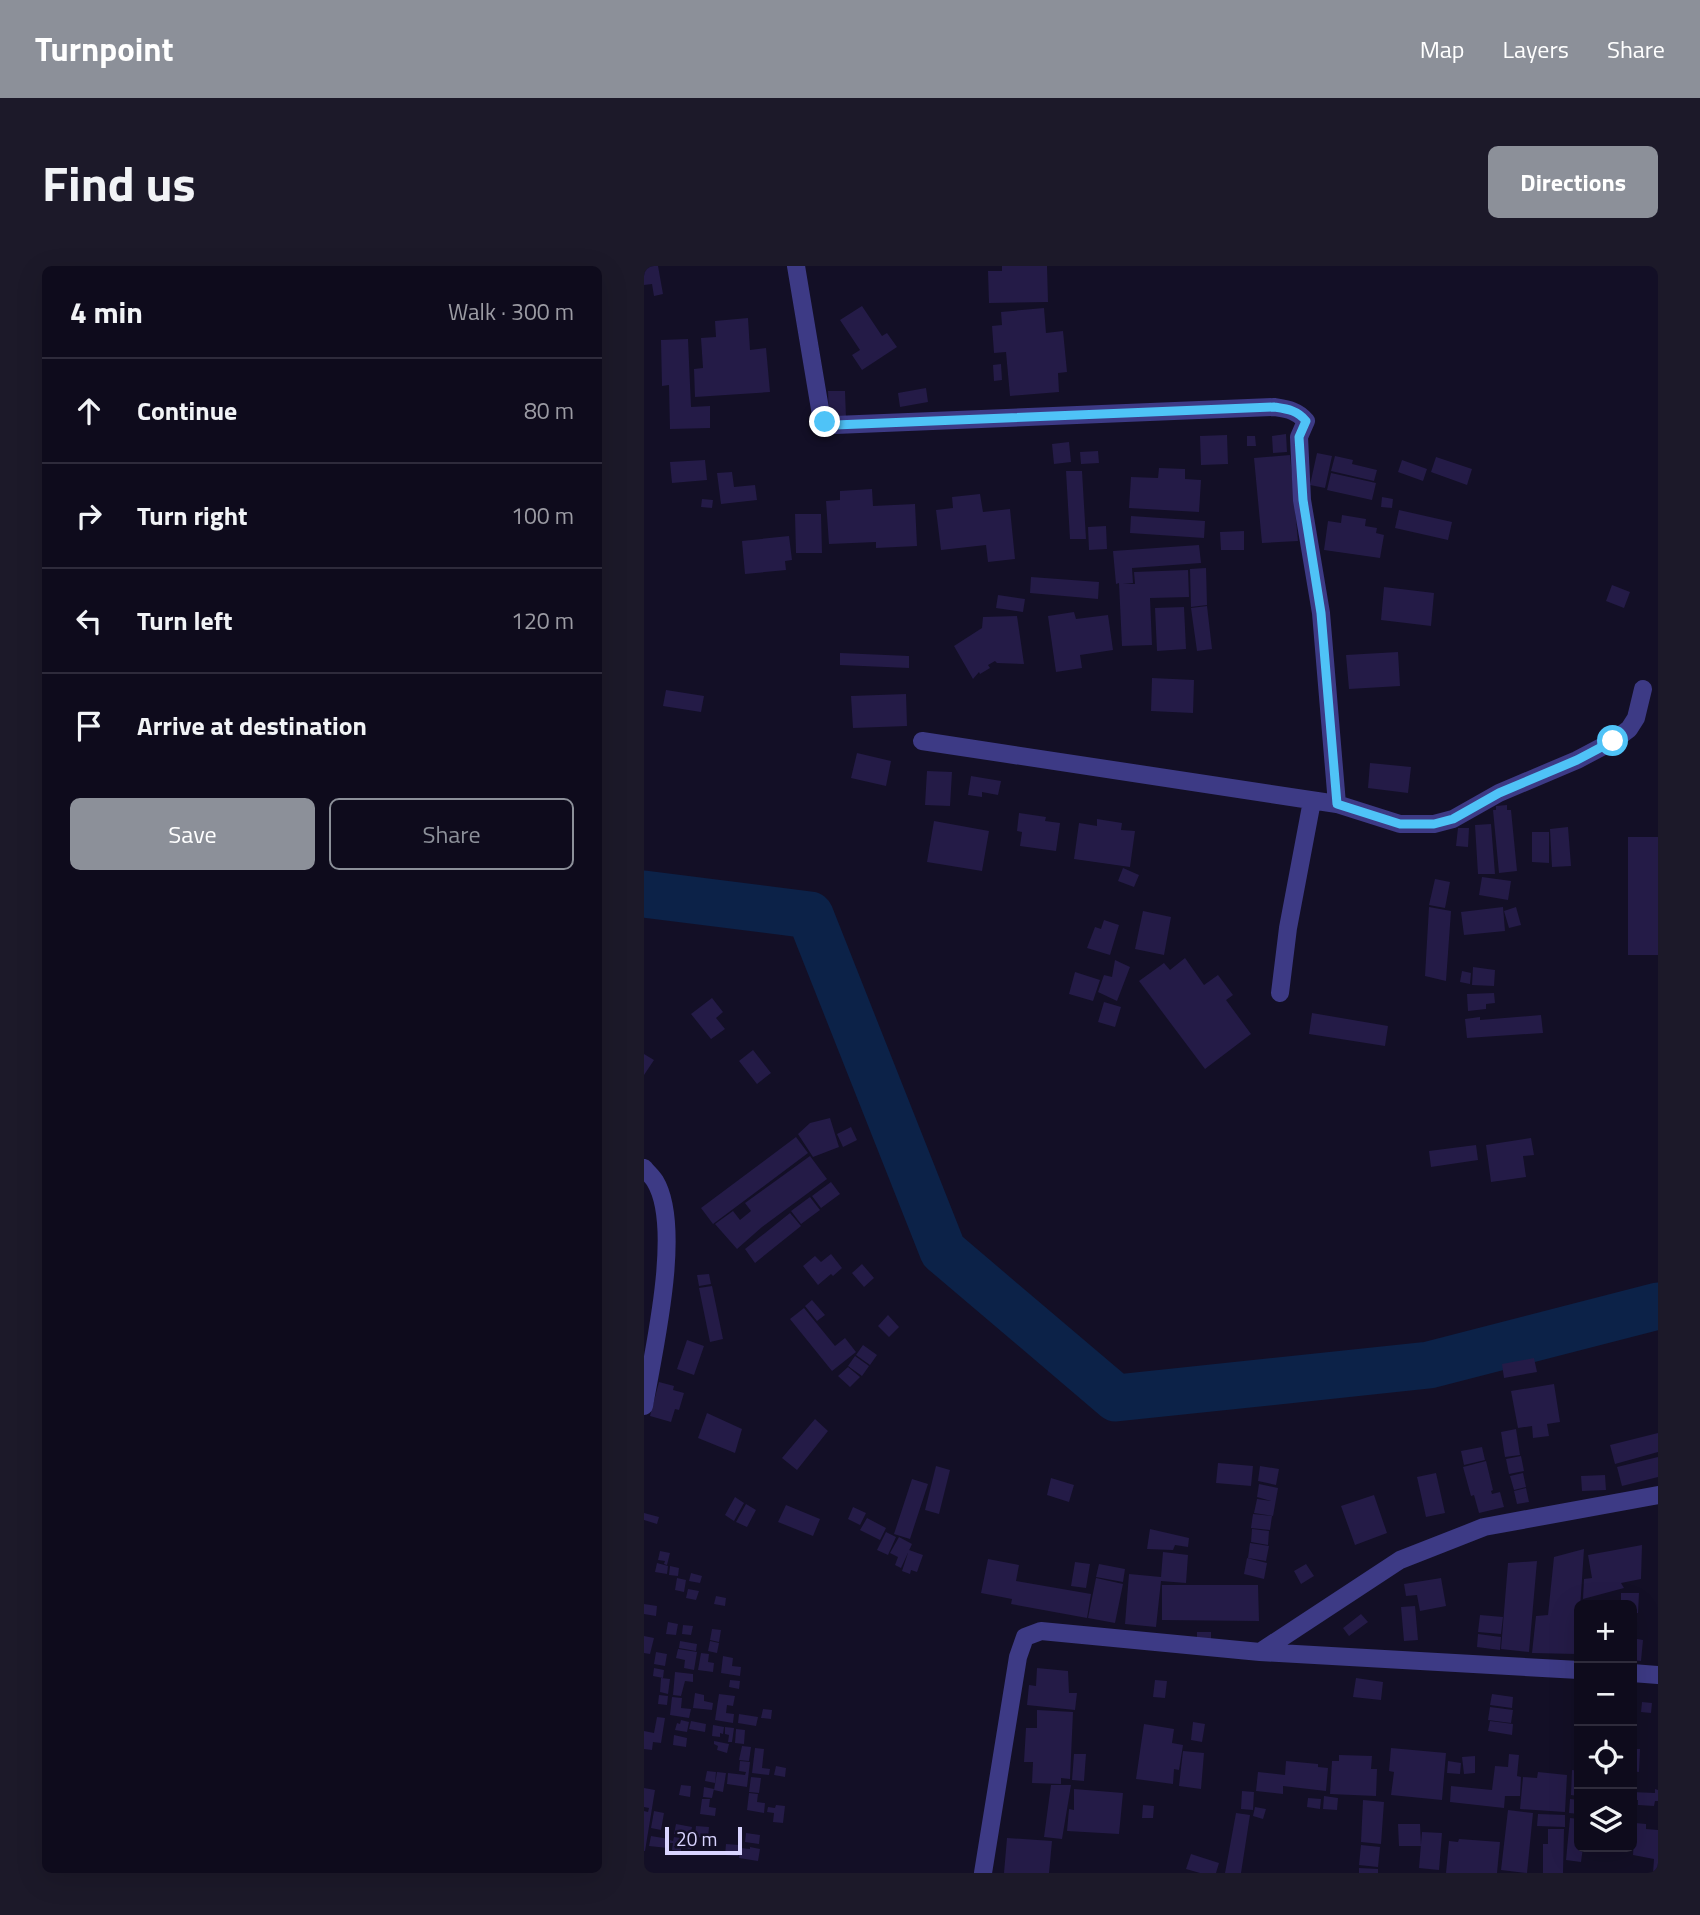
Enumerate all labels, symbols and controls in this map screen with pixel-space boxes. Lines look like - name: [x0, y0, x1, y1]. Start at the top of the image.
- text: Turnpoint: [35, 24, 174, 74]
- text: Map: [1420, 31, 1465, 67]
- text: Layers: [1503, 31, 1569, 67]
- text: Share: [1607, 31, 1665, 67]
- text: Find us: [42, 145, 196, 220]
- button: Directions: [1488, 146, 1658, 218]
- text: 4 min: [70, 289, 143, 335]
- text: Walk · 300 m: [448, 294, 574, 329]
- text: Continue: [137, 391, 237, 430]
- icon: ahead: [70, 392, 108, 430]
- text: 80 m: [524, 393, 574, 428]
- route end: [809, 406, 840, 437]
- text: Turn right: [137, 496, 248, 535]
- icon: right: [70, 497, 108, 535]
- text: 100 m: [511, 498, 574, 533]
- text: Turn left: [137, 601, 232, 640]
- icon: left: [70, 602, 108, 640]
- text: 120 m: [511, 603, 574, 638]
- text: Arrive at destination: [137, 706, 367, 745]
- icon: arrive: [70, 707, 108, 745]
- route start: [1597, 725, 1628, 756]
- button: Save: [70, 798, 315, 870]
- button: Share: [329, 798, 574, 870]
- map controls: [1574, 1600, 1637, 1852]
- button: +: [1574, 1600, 1637, 1663]
- button: −: [1574, 1663, 1637, 1726]
- button: locate: [1574, 1726, 1637, 1789]
- button: layers: [1574, 1789, 1637, 1852]
- scale bar: [665, 1824, 742, 1856]
- text: 20 m: [676, 1824, 717, 1853]

